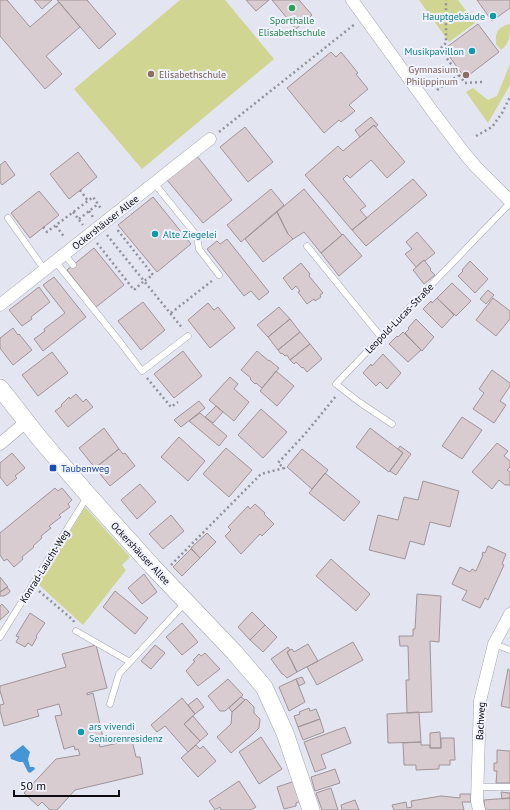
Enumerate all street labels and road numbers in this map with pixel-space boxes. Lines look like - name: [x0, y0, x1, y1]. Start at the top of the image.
- street label: Ockershäuser Allee: [69, 192, 141, 253]
- street label: Leopold-Lucas-Straße: [362, 280, 436, 356]
- street label: Ockershäuser Allee: [108, 519, 173, 588]
- street label: Konrad-Laucht-Weg: [17, 527, 72, 605]
- street label: Bachweg: [473, 702, 488, 741]

